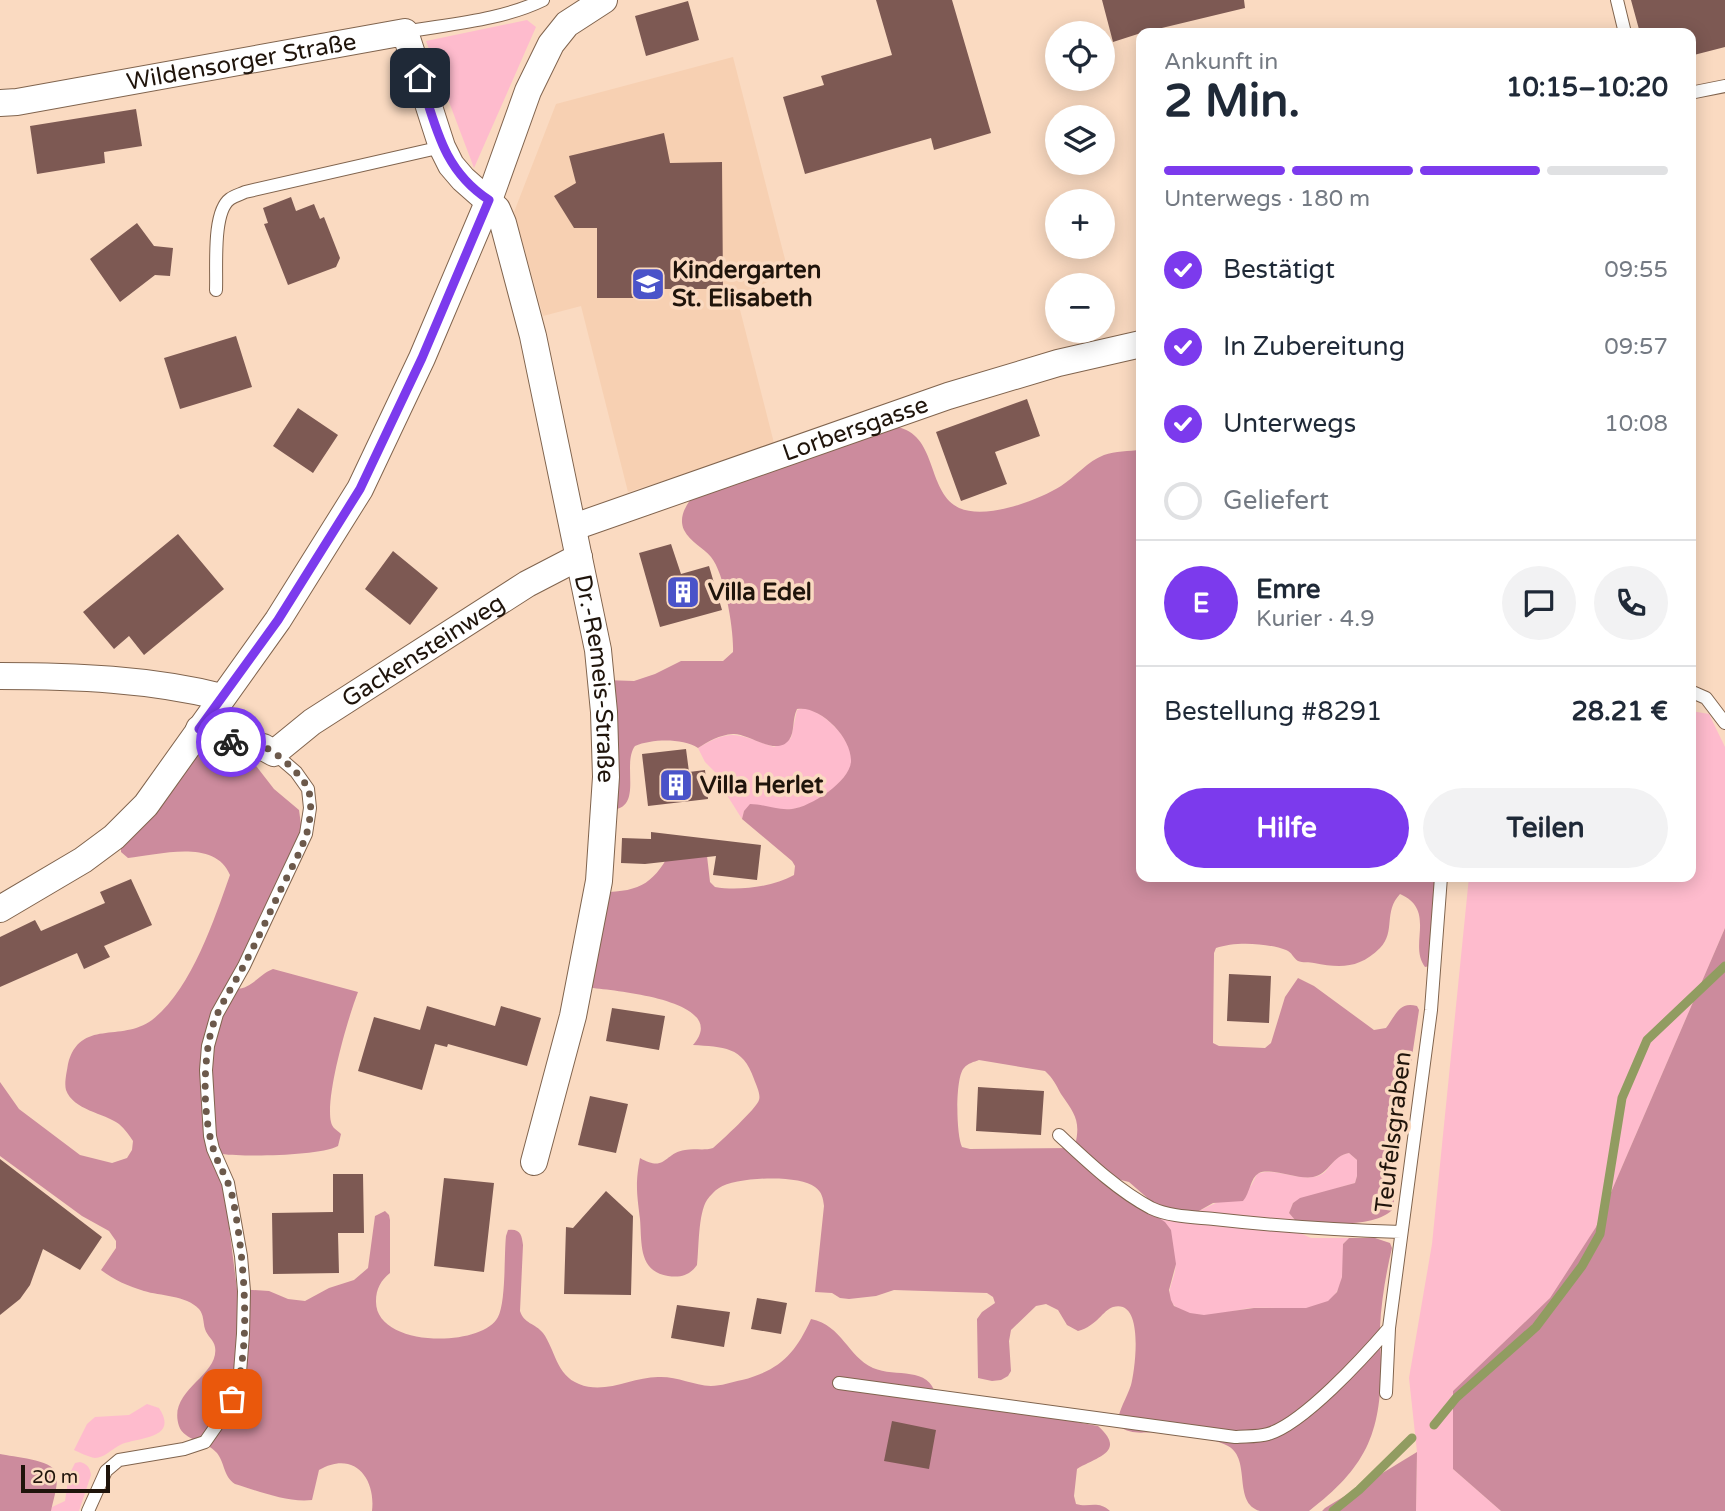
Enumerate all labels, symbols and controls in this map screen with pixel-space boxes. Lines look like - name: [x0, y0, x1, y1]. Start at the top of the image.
- map controls: [1045, 21, 1115, 343]
- button: locate: [1045, 21, 1115, 91]
- street label: Wildensorger Straße: [124, 27, 359, 97]
- pin: [390, 48, 450, 108]
- text: Ankunft in: [1164, 48, 1278, 76]
- icon: home: [401, 59, 439, 97]
- text: 10:15–10:20: [1506, 72, 1668, 103]
- text: 2 Min.: [1164, 74, 1300, 129]
- button: layers: [1045, 105, 1115, 175]
- text: Unterwegs · 180 m: [1164, 185, 1370, 213]
- button: +: [1045, 189, 1115, 259]
- icon: check: [1164, 251, 1202, 289]
- text: Bestätigt: [1223, 254, 1335, 285]
- place label: Kindergarten St. Elisabeth: [672, 256, 821, 313]
- text: 09:55: [1604, 256, 1668, 284]
- school or university icon: Kindergarten St. Elisabeth: [629, 265, 667, 303]
- button: −: [1045, 273, 1115, 343]
- icon: check: [1164, 328, 1202, 366]
- text: In Zubereitung: [1223, 331, 1405, 362]
- text: 09:57: [1604, 333, 1668, 361]
- street label: Lorbersgasse: [779, 390, 932, 468]
- icon: check: [1164, 405, 1202, 443]
- text: Unterwegs: [1223, 408, 1356, 439]
- text: 10:08: [1604, 410, 1668, 438]
- text: Geliefert: [1223, 485, 1329, 516]
- button: chat: [1502, 566, 1576, 640]
- button: phone: [1594, 566, 1668, 640]
- street label: Dr.-Remeis-Straße: [568, 572, 620, 783]
- building icon: Villa Edel: [664, 573, 702, 611]
- text: Emre: [1256, 574, 1321, 605]
- place label: Villa Edel: [708, 578, 812, 607]
- street label: Gackensteinweg: [337, 588, 510, 714]
- text: E: [1193, 588, 1209, 619]
- text: Kurier · 4.9: [1256, 605, 1375, 633]
- text: Bestellung #8291: [1164, 696, 1382, 727]
- text: 28.21 €: [1571, 696, 1668, 727]
- courier: [196, 707, 266, 777]
- icon: bike: [212, 723, 250, 761]
- building icon: Villa Herlet: [657, 766, 695, 804]
- place label: Villa Herlet: [700, 771, 824, 800]
- button: Hilfe: [1164, 788, 1409, 868]
- button: Teilen: [1423, 788, 1668, 868]
- street label: Teufelsgraben: [1369, 1050, 1418, 1214]
- pin: [202, 1369, 262, 1429]
- icon: bag: [213, 1380, 251, 1418]
- scale bar: [21, 1462, 110, 1494]
- text: 20 m: [32, 1466, 78, 1488]

